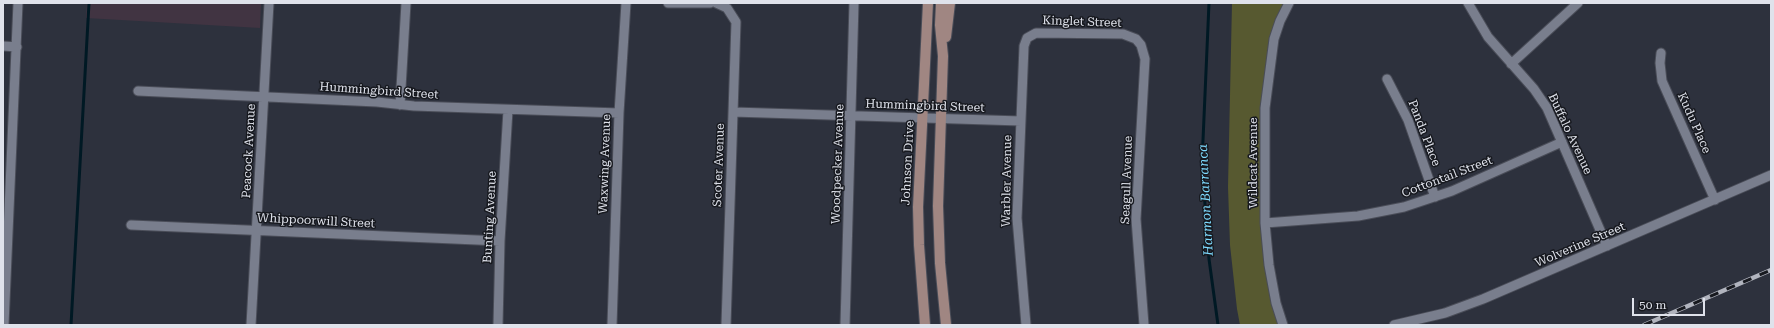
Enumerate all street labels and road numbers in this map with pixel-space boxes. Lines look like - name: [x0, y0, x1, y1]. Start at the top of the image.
- street label: Kinglet Street: [1042, 13, 1122, 31]
- street label: Hummingbird Street: [319, 80, 439, 102]
- street label: Kudu Place: [1674, 90, 1714, 156]
- street label: Buffalo Avenue: [1545, 91, 1595, 177]
- street label: Hummingbird Street: [865, 97, 985, 115]
- street label: Panda Place: [1405, 98, 1443, 168]
- street label: Peacock Avenue: [239, 103, 259, 199]
- street label: Woodpecker Avenue: [829, 104, 847, 224]
- street label: Waxwing Avenue: [596, 114, 614, 214]
- street label: Wildcat Avenue: [1246, 117, 1260, 209]
- street label: Johnson Drive: [899, 120, 917, 206]
- street label: Scoter Avenue: [710, 123, 728, 207]
- street label: Warbler Avenue: [999, 135, 1015, 227]
- street label: Seagull Avenue: [1118, 136, 1136, 224]
- street label: Cottontail Street: [1400, 153, 1494, 201]
- street label: Bunting Avenue: [480, 171, 500, 263]
- street label: Whippoorwill Street: [257, 211, 375, 231]
- street label: Wolverine Street: [1533, 220, 1627, 270]

